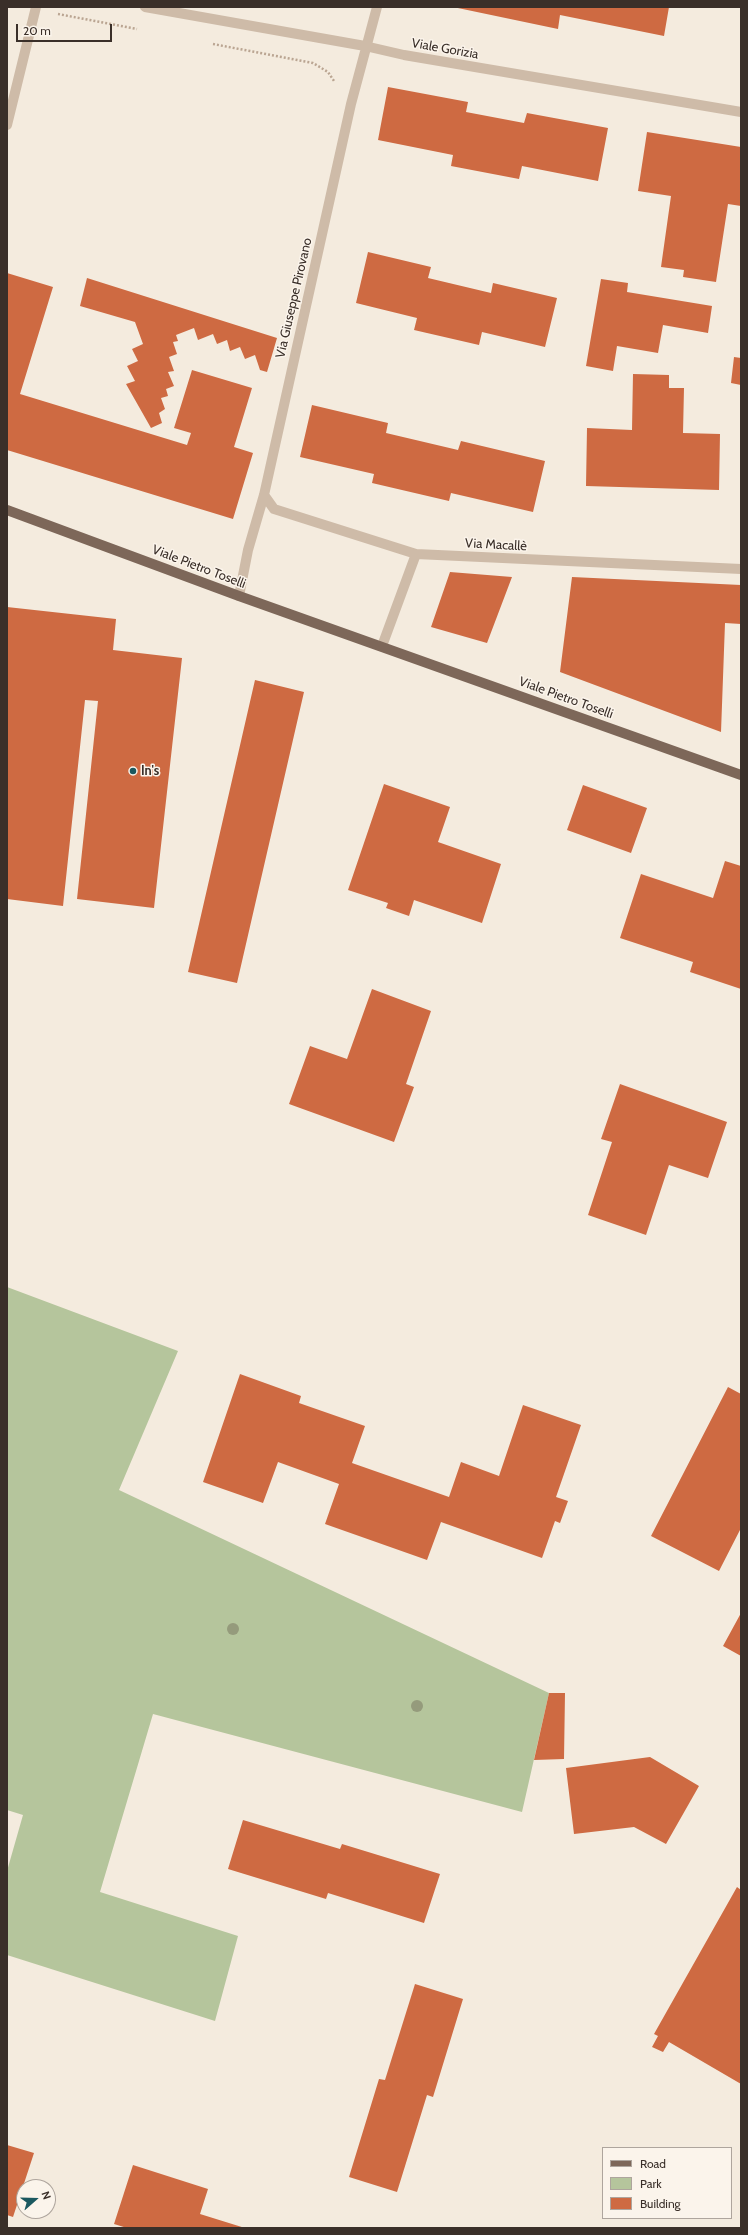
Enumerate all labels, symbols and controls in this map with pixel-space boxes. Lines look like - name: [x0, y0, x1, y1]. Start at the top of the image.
- scale bar: [18, 16, 114, 42]
- text: 20 m: [23, 23, 51, 38]
- street label: Viale Gorizia: [410, 35, 480, 63]
- street label: Via Giuseppe Pirovano: [273, 236, 315, 360]
- street label: Via Macallè: [465, 536, 527, 554]
- street label: Viale Pietro Toselli: [150, 542, 248, 592]
- street label: Viale Pietro Toselli: [517, 674, 615, 722]
- place label: In's: [141, 763, 159, 779]
- marker: In's: [128, 766, 138, 776]
- legend: [602, 2147, 732, 2219]
- text: Road: [640, 2156, 666, 2171]
- text: Park: [640, 2176, 662, 2191]
- north arrow: [16, 2179, 56, 2219]
- text: N: [38, 2189, 54, 2201]
- text: Building: [640, 2196, 681, 2211]

